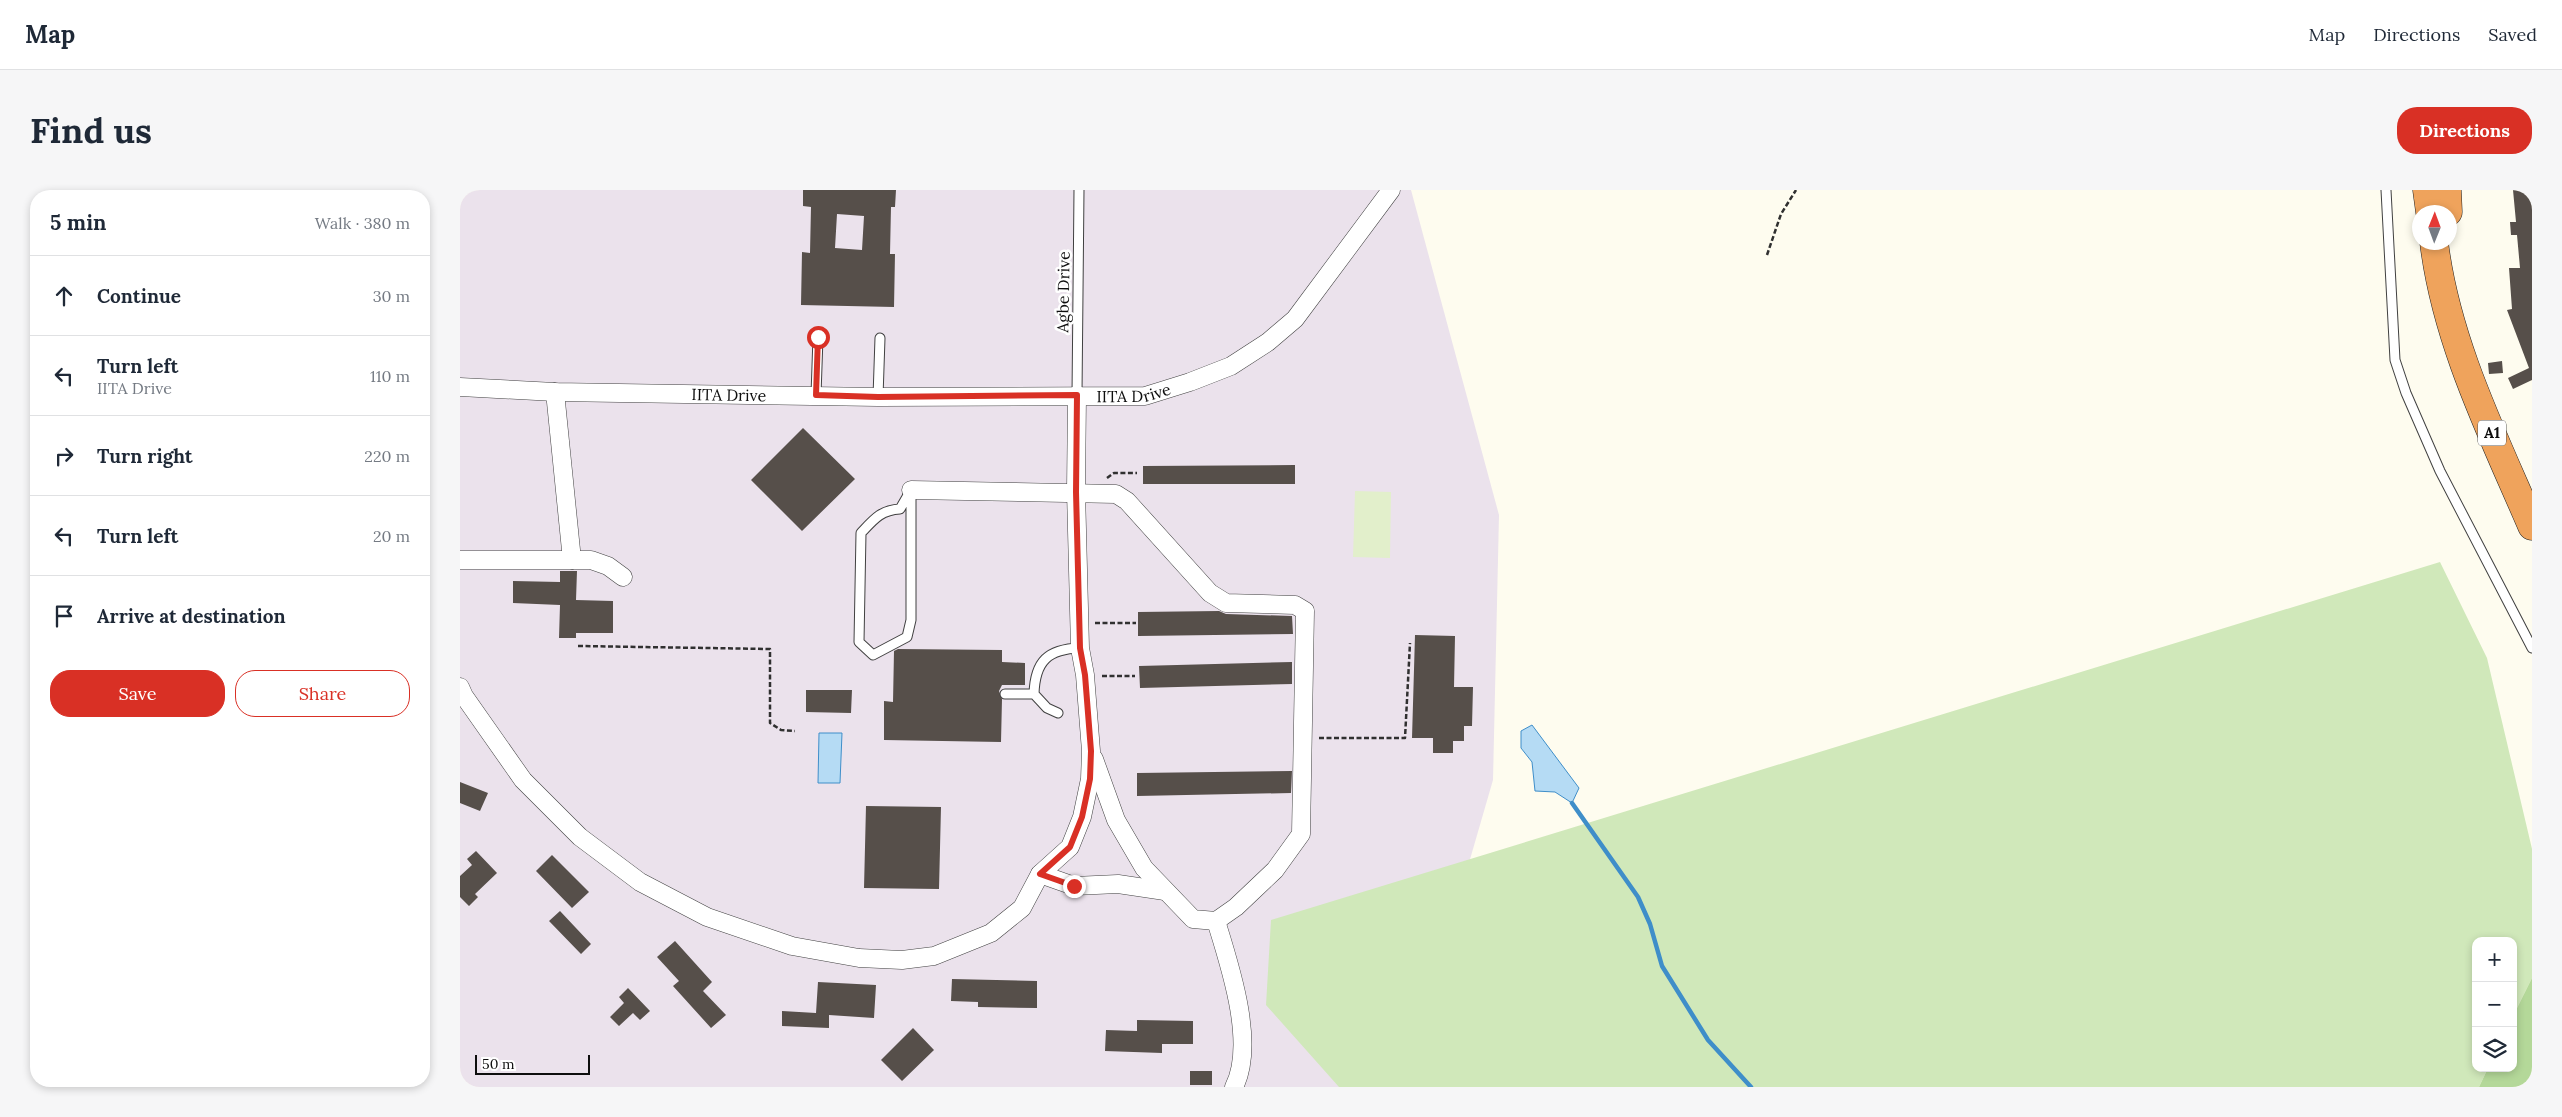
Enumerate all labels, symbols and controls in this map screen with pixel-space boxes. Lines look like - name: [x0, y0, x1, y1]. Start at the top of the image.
- text: Map: [25, 19, 75, 50]
- text: Map: [2309, 23, 2345, 46]
- text: Directions: [2373, 23, 2460, 46]
- text: Saved: [2488, 23, 2537, 46]
- button: Directions: [2397, 107, 2532, 154]
- text: Find us: [30, 108, 152, 153]
- north arrow: [2412, 205, 2457, 250]
- text: 5 min: [50, 209, 106, 236]
- text: Walk · 380 m: [315, 213, 410, 233]
- street label: Agbe Drive: [1052, 251, 1074, 334]
- icon: ahead: [50, 282, 78, 310]
- text: Continue: [97, 284, 181, 308]
- text: 30 m: [373, 286, 410, 306]
- route start: [807, 326, 830, 349]
- text: Turn left: [97, 354, 178, 378]
- icon: left: [50, 362, 78, 390]
- text: 110 m: [370, 366, 410, 386]
- text: IITA Drive: [97, 378, 172, 398]
- street label: IITA Drive: [1096, 379, 1173, 406]
- street label: IITA Drive: [691, 384, 767, 405]
- road number: A1: [2478, 420, 2506, 446]
- icon: right: [50, 442, 78, 470]
- text: Turn right: [97, 444, 193, 468]
- text: 220 m: [364, 446, 410, 466]
- icon: left: [50, 522, 78, 550]
- text: Turn left: [97, 524, 178, 548]
- text: 20 m: [373, 526, 410, 546]
- icon: arrive: [50, 602, 78, 630]
- text: Arrive at destination: [97, 604, 286, 628]
- button: Save: [50, 670, 225, 717]
- button: Share: [235, 670, 410, 717]
- route end: [1063, 875, 1086, 898]
- map controls: [2472, 937, 2517, 1072]
- button: +: [2472, 937, 2517, 982]
- button: −: [2472, 982, 2517, 1027]
- button: layers: [2472, 1027, 2517, 1072]
- scale bar: [475, 1052, 590, 1075]
- text: 50 m: [482, 1055, 515, 1073]

